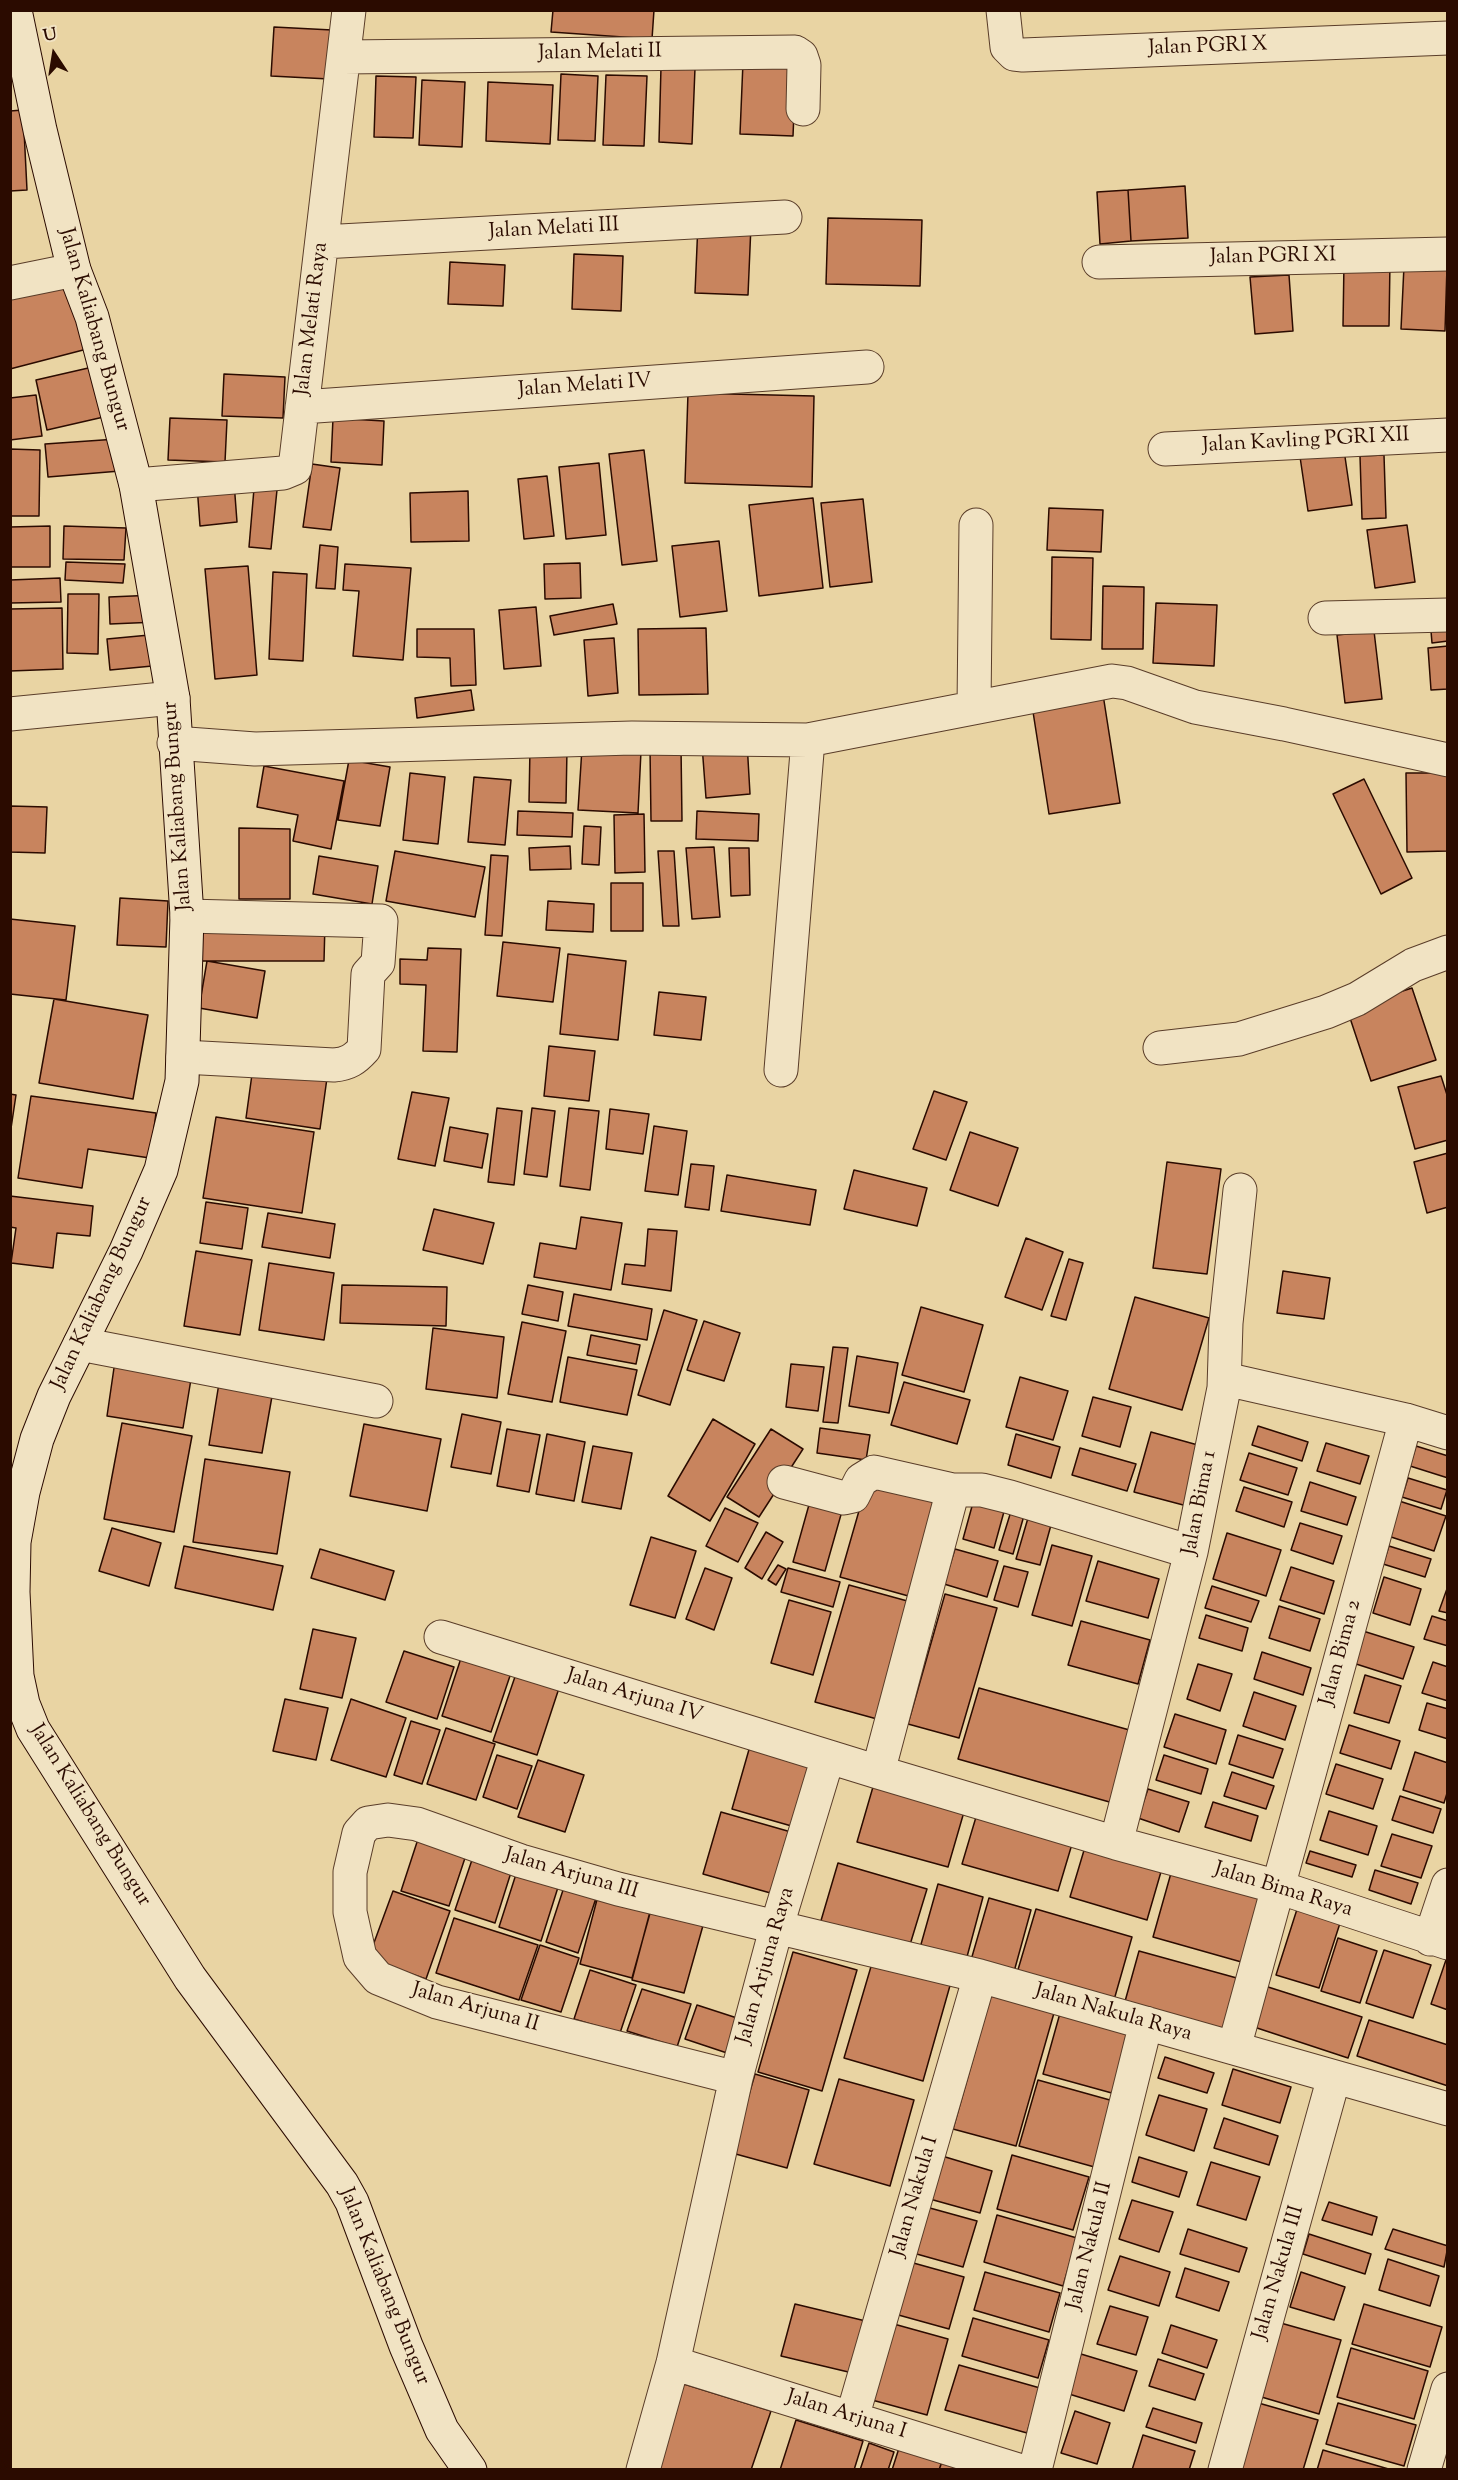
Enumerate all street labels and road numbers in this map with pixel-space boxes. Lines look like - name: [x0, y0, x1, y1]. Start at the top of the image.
- street label: Jalan PGRI X: [1148, 33, 1268, 63]
- street label: Jalan Melati II: [538, 40, 662, 68]
- street label: Jalan Melati III: [488, 214, 620, 246]
- street label: Jalan Kaliabang Bungur: [52, 225, 134, 435]
- street label: Jalan Melati Raya: [291, 241, 335, 397]
- street label: Jalan PGRI XI: [1210, 244, 1336, 272]
- street label: Jalan Melati IV: [517, 370, 653, 404]
- street label: Jalan Kavling PGRI XII: [1202, 424, 1410, 460]
- street label: Jalan Kaliabang Bungur: [159, 700, 199, 912]
- street label: Jalan Kaliabang Bungur: [47, 1193, 159, 1395]
- street label: Jalan Bima 1: [1179, 1449, 1223, 1557]
- street label: Jalan Bima 2: [1316, 1597, 1368, 1709]
- street label: Jalan Arjuna IV: [563, 1664, 705, 1730]
- street label: Jalan Kaliabang Bungur: [23, 1720, 155, 1912]
- street label: Jalan Arjuna III: [501, 1844, 641, 1906]
- street label: Jalan Bima Raya: [1211, 1858, 1355, 1924]
- street label: Jalan Arjuna Raya: [733, 1885, 801, 2047]
- street label: Jalan Arjuna II: [409, 1979, 541, 2039]
- street label: Jalan Nakula Raya: [1032, 1980, 1194, 2048]
- street label: Jalan Nakula I: [887, 2134, 945, 2260]
- street label: Jalan Nakula II: [1063, 2179, 1119, 2313]
- street label: Jalan Kaliabang Bungur: [332, 2185, 434, 2389]
- street label: Jalan Nakula III: [1249, 2203, 1311, 2343]
- street label: Jalan Arjuna I: [783, 2386, 909, 2446]

